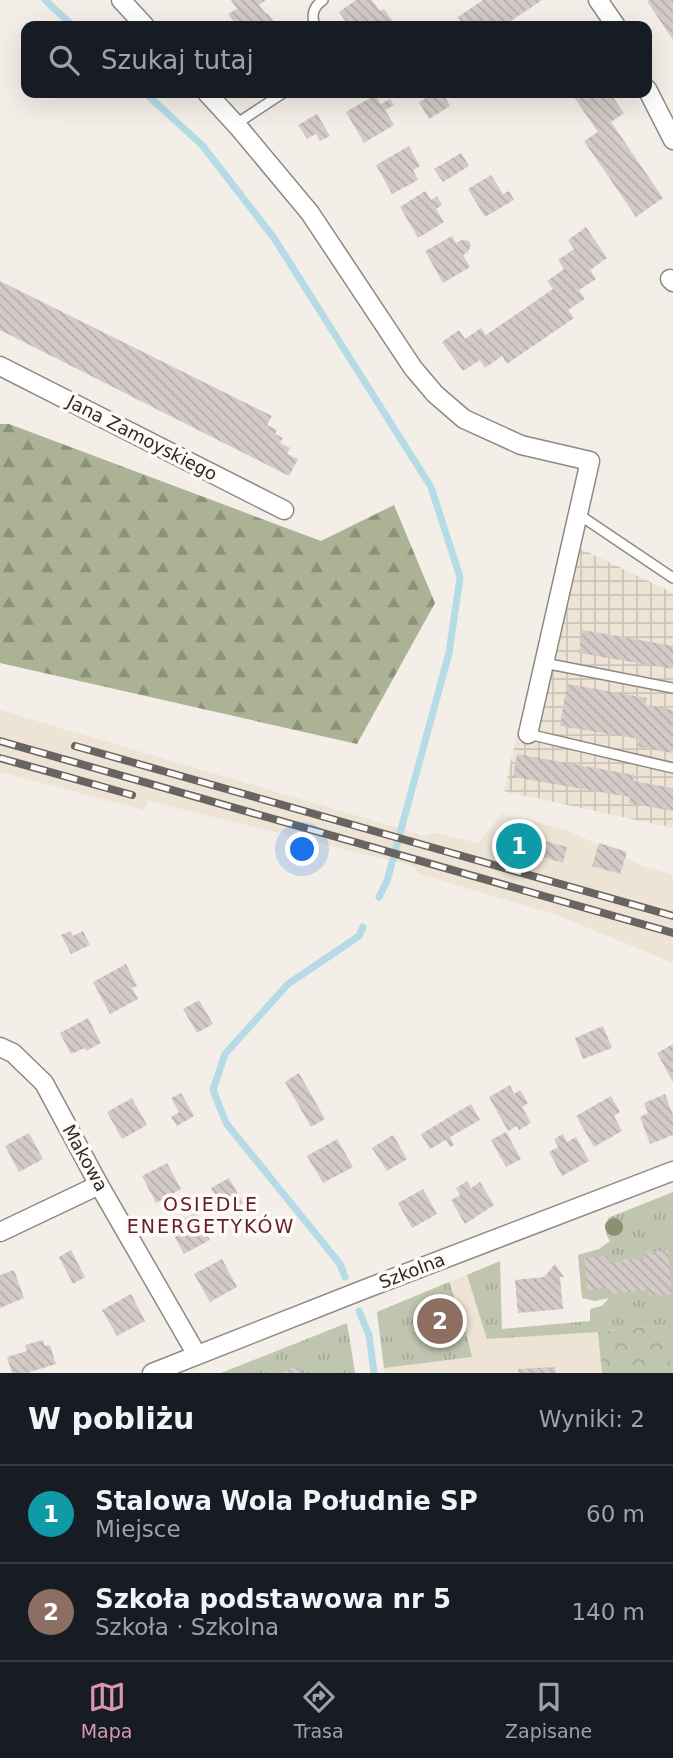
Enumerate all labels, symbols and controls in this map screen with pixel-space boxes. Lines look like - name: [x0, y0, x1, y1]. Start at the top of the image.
- search box: [21, 21, 652, 98]
- icon: search: [45, 41, 83, 79]
- text: Szukaj tutaj: [101, 45, 254, 75]
- street label: Jana Zamoyskiego: [63, 390, 221, 484]
- pin: 1: [496, 820, 542, 872]
- your location: [285, 832, 319, 866]
- street label: Makowa: [59, 1121, 112, 1195]
- district label: OSIEDLE ENERGETYKÓW: [127, 1193, 295, 1237]
- street label: Szkolna: [376, 1248, 448, 1293]
- pin: 2: [417, 1295, 463, 1347]
- text: W pobliżu: [28, 1401, 194, 1436]
- text: Wyniki: 2: [539, 1406, 645, 1432]
- text: Stalowa Wola Południe SP: [95, 1486, 478, 1516]
- text: 1: [43, 1501, 59, 1527]
- text: 60 m: [586, 1501, 645, 1527]
- text: Miejsce: [95, 1516, 181, 1542]
- text: Szkoła podstawowa nr 5: [95, 1584, 451, 1614]
- text: 2: [43, 1599, 59, 1625]
- text: 140 m: [571, 1599, 645, 1625]
- text: Szkoła · Szkolna: [95, 1614, 279, 1640]
- tab: Mapa: [81, 1678, 132, 1742]
- tab: Trasa: [294, 1678, 344, 1742]
- tab: Zapisane: [505, 1678, 592, 1742]

